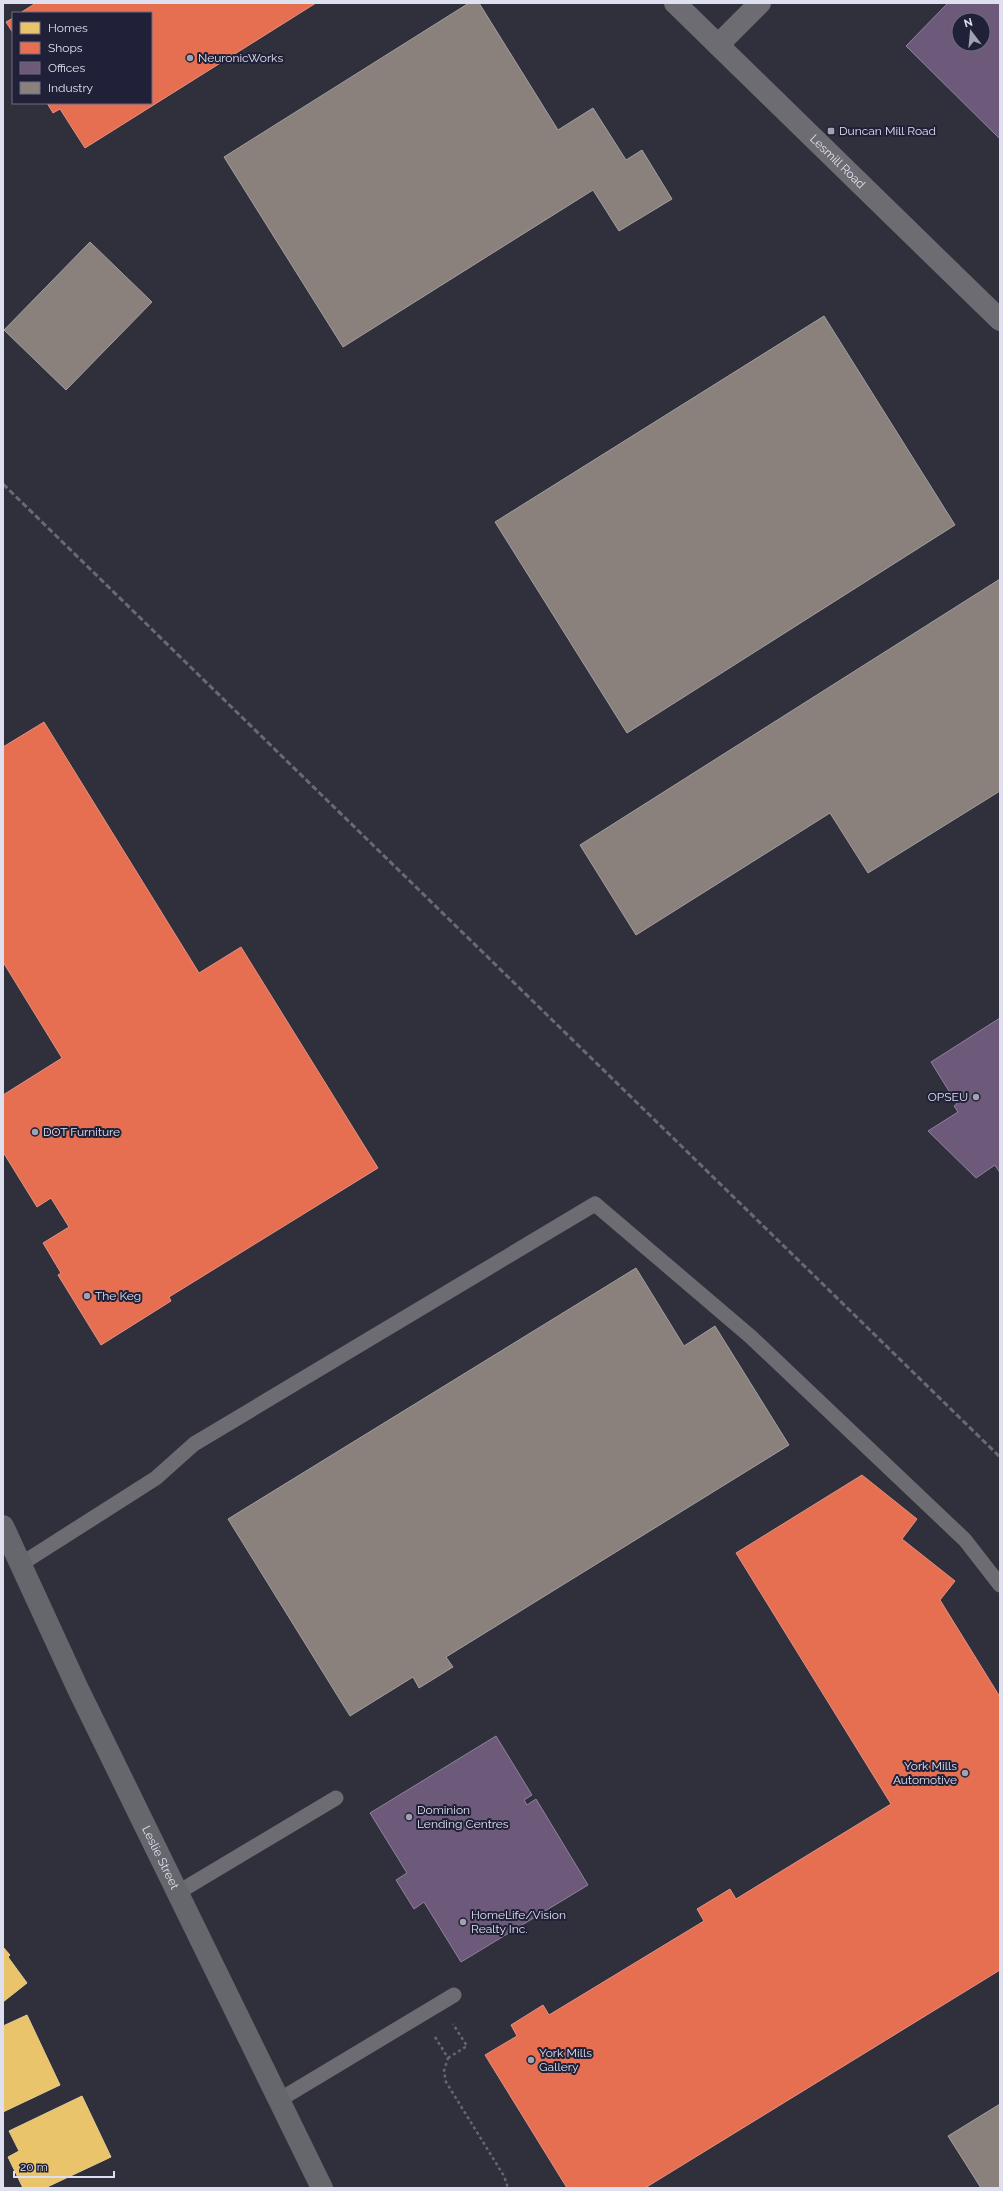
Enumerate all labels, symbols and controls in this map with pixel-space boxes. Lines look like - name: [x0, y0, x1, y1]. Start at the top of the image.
- legend: [12, 12, 152, 104]
- north arrow: [951, 12, 991, 52]
- text: N: [963, 15, 974, 30]
- text: Homes: [48, 21, 88, 35]
- text: Shops: [48, 41, 83, 55]
- place label: NeuronicWorks: [198, 51, 283, 65]
- marker: NeuronicWorks: [185, 53, 195, 63]
- text: Offices: [48, 61, 85, 75]
- text: Industry: [48, 81, 94, 95]
- place label: Duncan Mill Road: [839, 124, 936, 138]
- marker: Duncan Mill Road: [826, 126, 836, 136]
- street label: Lesmill Road: [807, 132, 868, 191]
- place label: OPSEU: [928, 1090, 968, 1104]
- marker: OPSEU: [971, 1092, 981, 1102]
- place label: DOT Furniture: [43, 1125, 120, 1139]
- marker: DOT Furniture: [30, 1127, 40, 1137]
- place label: The Keg: [95, 1289, 141, 1303]
- marker: The Keg: [82, 1291, 92, 1301]
- place label: York Mills Automotive: [893, 1759, 957, 1787]
- marker: York Mills Automotive: [960, 1768, 970, 1778]
- place label: Dominion Lending Centres: [417, 1803, 509, 1831]
- marker: Dominion Lending Centres: [404, 1812, 414, 1822]
- street label: Leslie Street: [139, 1823, 182, 1892]
- place label: HomeLife/Vision Realty Inc.: [471, 1908, 566, 1936]
- marker: HomeLife/Vision Realty Inc.: [458, 1917, 468, 1927]
- place label: York Mills Gallery: [539, 2046, 592, 2074]
- marker: York Mills Gallery: [526, 2055, 536, 2065]
- scale bar: [14, 2153, 114, 2179]
- text: 20 m: [20, 2160, 48, 2174]

